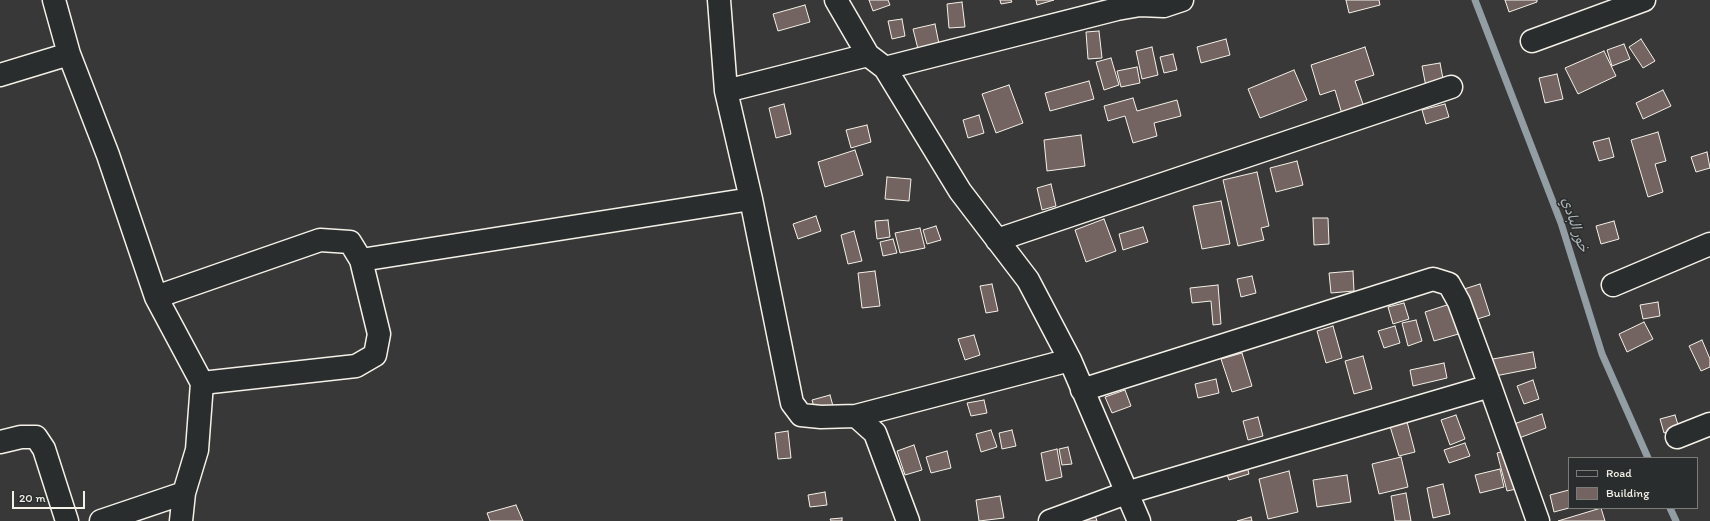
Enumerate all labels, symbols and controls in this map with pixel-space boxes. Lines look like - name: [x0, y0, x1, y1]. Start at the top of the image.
- water label: خور البادي: [1557, 195, 1591, 255]
- legend: [1568, 457, 1698, 509]
- text: Road: [1606, 466, 1632, 480]
- scale bar: [14, 483, 87, 509]
- text: Building: [1606, 486, 1649, 500]
- text: 20 m: [19, 491, 46, 505]

